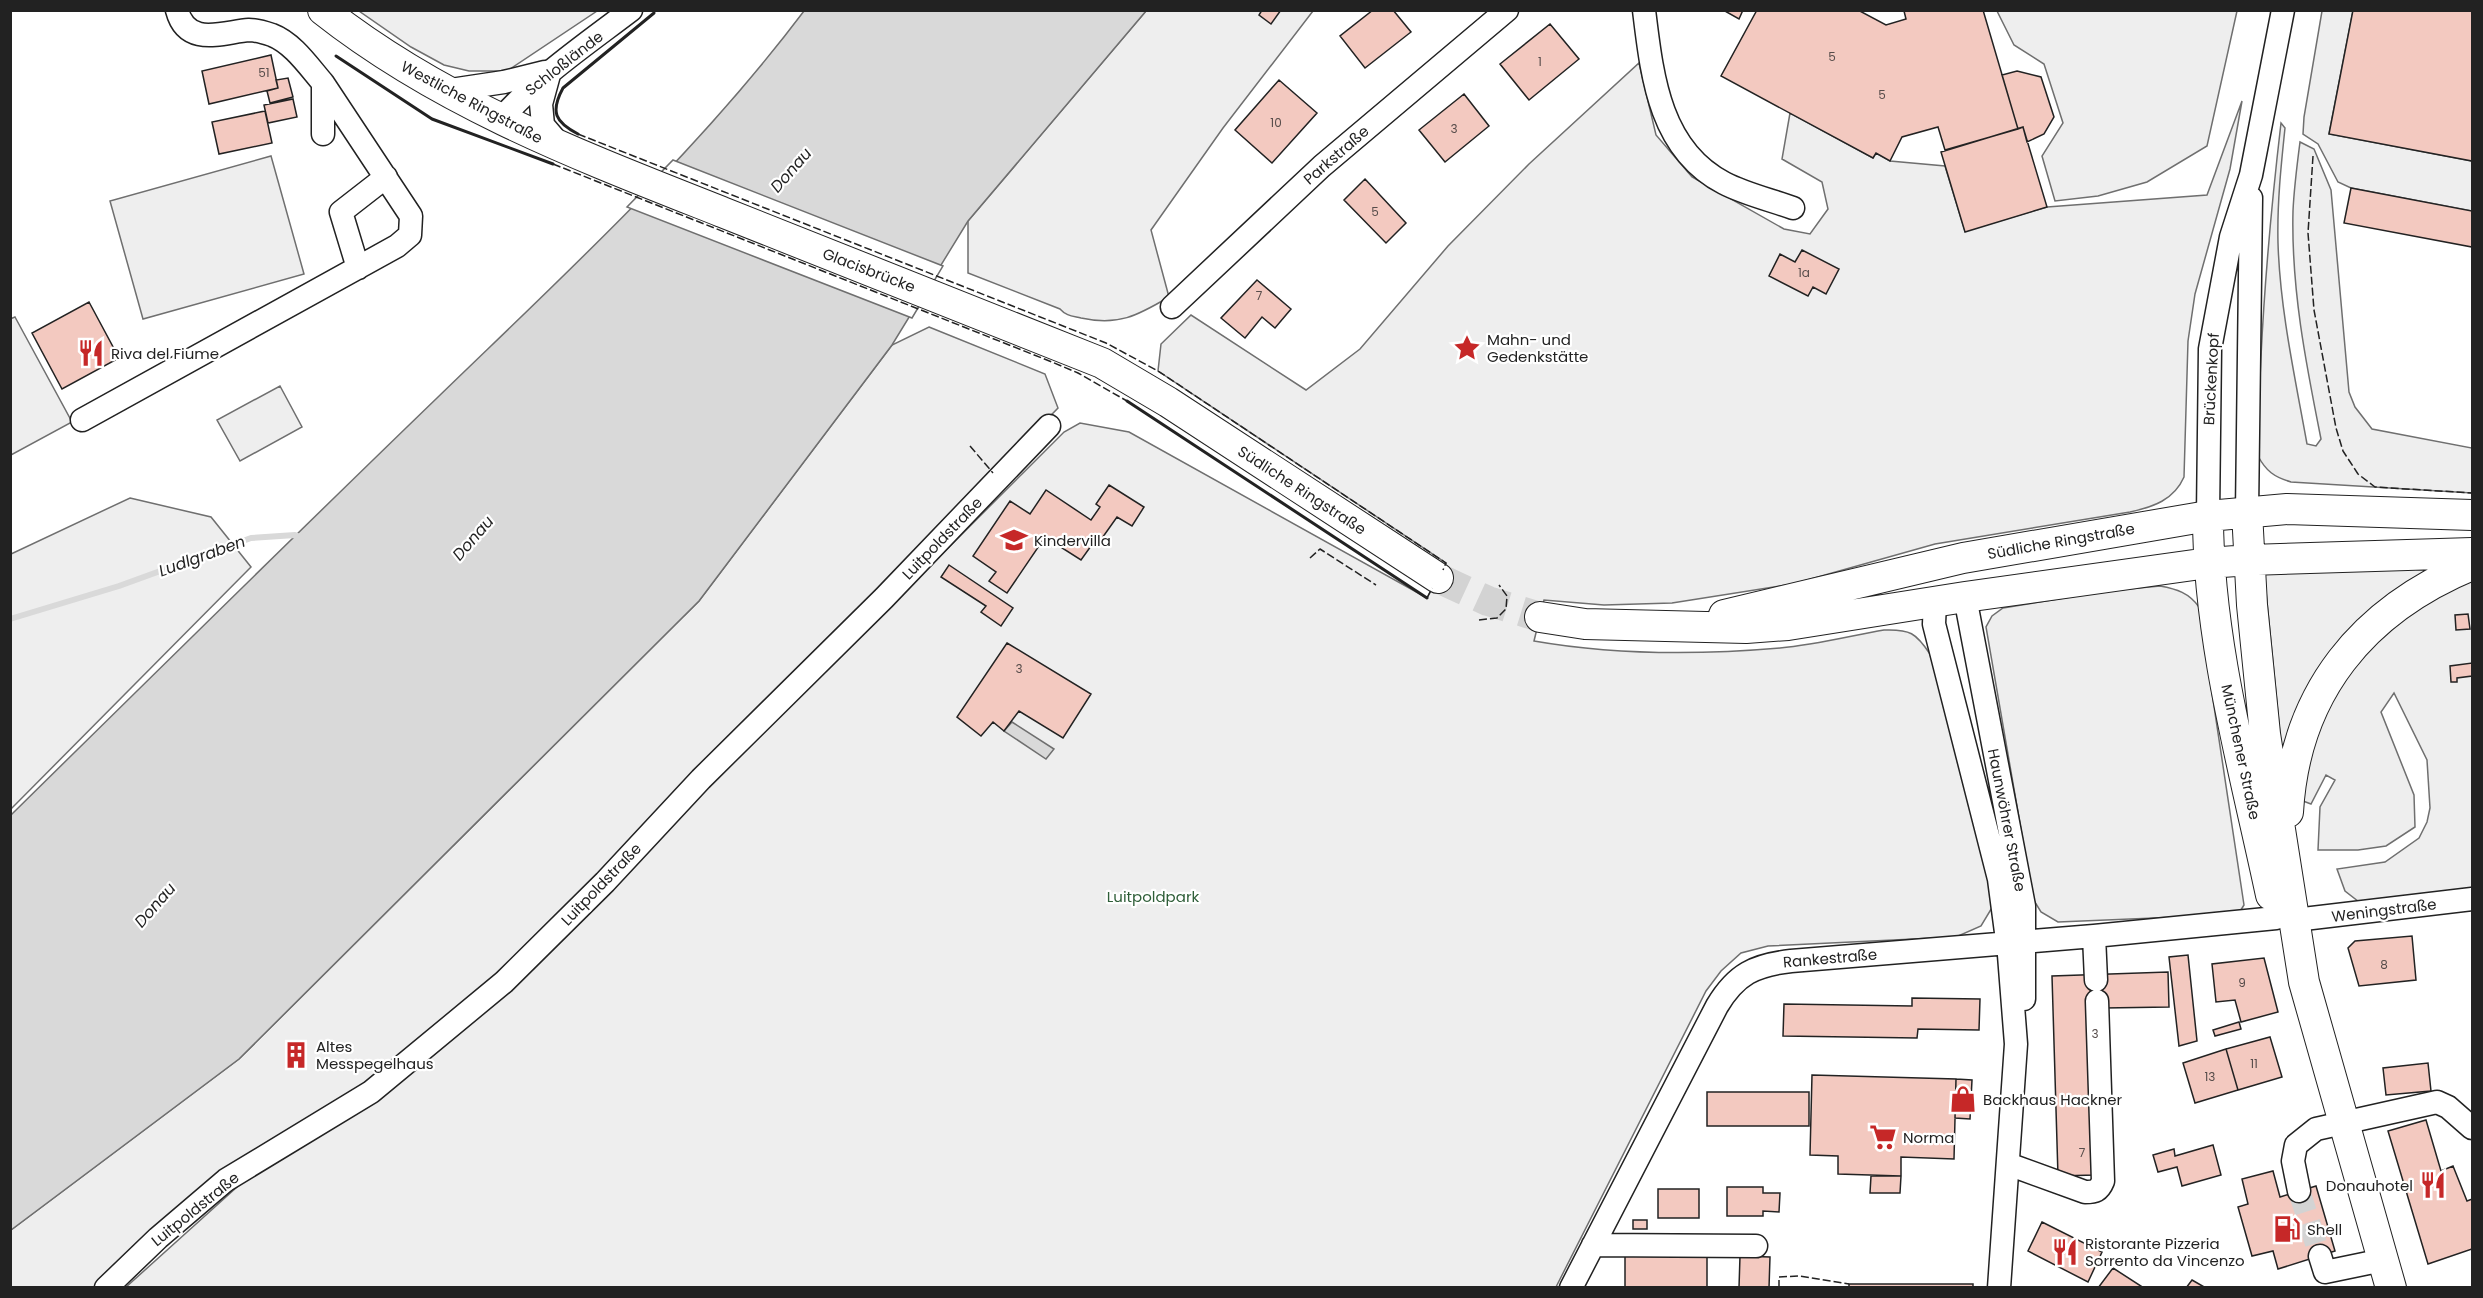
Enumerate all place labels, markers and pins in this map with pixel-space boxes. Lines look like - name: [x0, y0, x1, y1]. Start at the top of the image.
- place label: Mahn- und Gedenkstätte: [1487, 329, 1588, 367]
- place icon: Mahn- und Gedenkstätte: [1452, 333, 1482, 363]
- restaurant icon: Riva del Fiume: [76, 338, 106, 368]
- place label: Riva del Fiume: [111, 343, 219, 364]
- school or university icon: Kindervilla: [999, 525, 1029, 555]
- place label: Kindervilla: [1034, 530, 1111, 551]
- place label: Altes Messpegelhaus: [316, 1036, 434, 1074]
- building icon: Altes Messpegelhaus: [281, 1040, 311, 1070]
- shop icon: Backhaus Hackner: [1948, 1084, 1978, 1114]
- place label: Backhaus Hackner: [1983, 1089, 2123, 1110]
- supermarket icon: Norma: [1868, 1122, 1898, 1152]
- place label: Norma: [1903, 1127, 1954, 1148]
- restaurant icon: Donauhotel: [2418, 1170, 2448, 1200]
- place label: Donauhotel: [2326, 1175, 2413, 1196]
- fuel station icon: Shell: [2272, 1214, 2302, 1244]
- place label: Shell: [2307, 1219, 2342, 1240]
- place label: Ristorante Pizzeria Sorrento da Vincenzo: [2085, 1233, 2245, 1271]
- restaurant icon: Ristorante Pizzeria Sorrento da Vincenzo: [2050, 1237, 2080, 1267]

